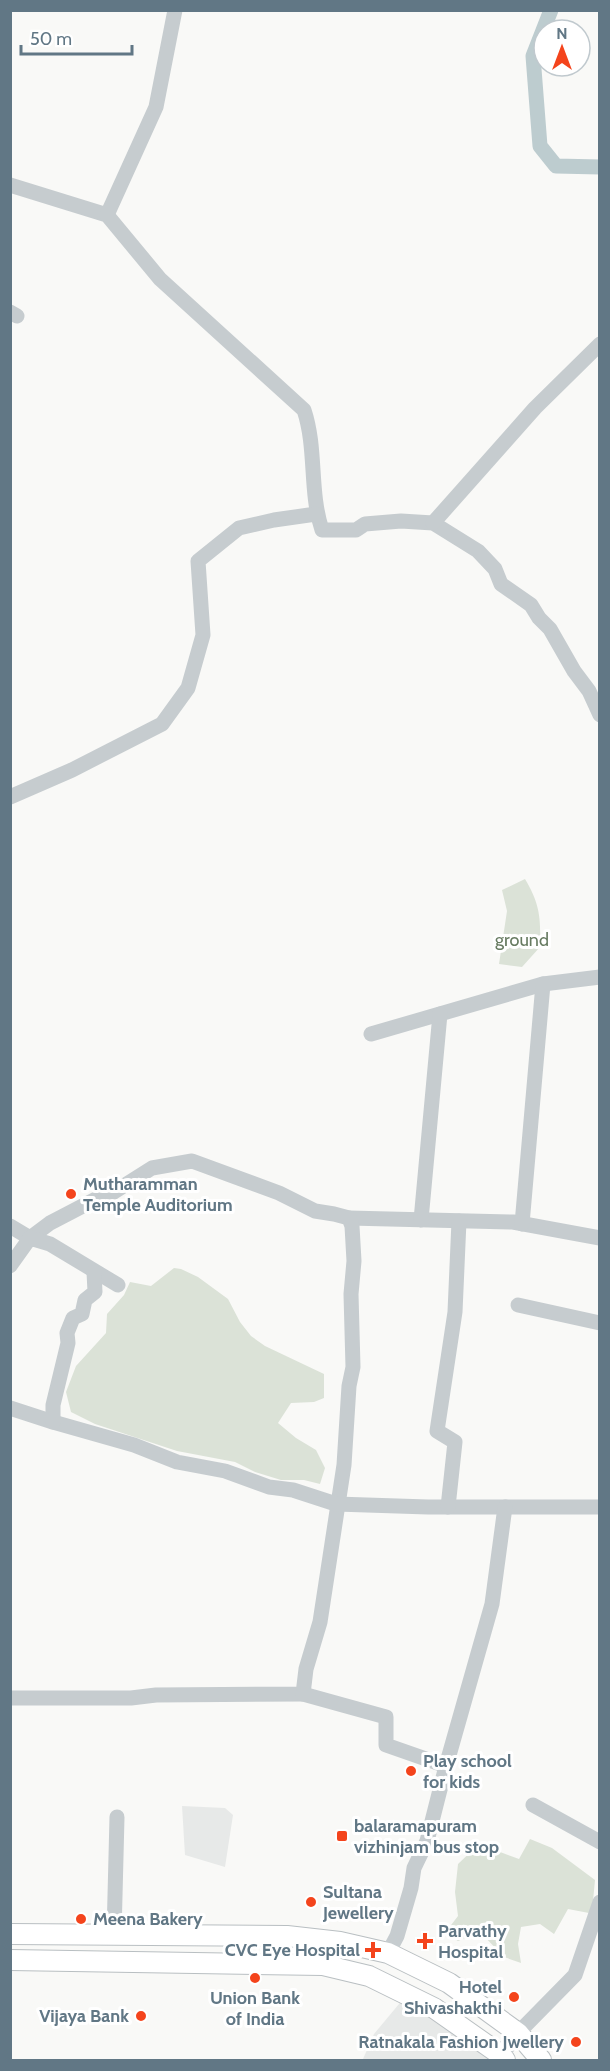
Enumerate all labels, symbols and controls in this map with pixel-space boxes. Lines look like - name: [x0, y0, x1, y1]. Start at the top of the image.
- scale bar: [21, 18, 132, 56]
- north arrow: [532, 18, 592, 78]
- text: N: [556, 24, 568, 43]
- text: 50 m: [30, 28, 72, 50]
- park label: ground: [495, 929, 549, 951]
- place label: Mutharamman Temple Auditorium: [83, 1173, 233, 1216]
- marker: Mutharamman Temple Auditorium: [64, 1187, 78, 1201]
- place label: Play school for kids: [423, 1750, 512, 1793]
- marker: Play school for kids: [404, 1764, 418, 1778]
- place label: balaramapuram vizhinjam bus stop: [354, 1815, 499, 1858]
- marker: balaramapuram vizhinjam bus stop: [335, 1829, 349, 1843]
- place label: Sultana Jewellery: [322, 1881, 394, 1924]
- marker: Sultana Jewellery: [304, 1895, 318, 1909]
- place label: Meena Bakery: [93, 1908, 203, 1930]
- marker: Meena Bakery: [74, 1912, 88, 1926]
- place label: Parvathy Hospital: [438, 1920, 507, 1963]
- marker: Parvathy Hospital: [416, 1932, 434, 1950]
- place label: CVC Eye Hospital: [225, 1939, 360, 1961]
- marker: CVC Eye Hospital: [364, 1941, 382, 1959]
- marker: Union Bank of India: [248, 1971, 262, 1985]
- place label: Hotel Shivashakthi: [404, 1976, 502, 2019]
- place label: Union Bank of India: [210, 1987, 300, 2030]
- marker: Hotel Shivashakthi: [507, 1990, 521, 2004]
- place label: Vijaya Bank: [39, 2005, 129, 2027]
- marker: Vijaya Bank: [134, 2009, 148, 2023]
- place label: Ratnakala Fashion Jwellery: [358, 2031, 564, 2053]
- marker: Ratnakala Fashion Jwellery: [569, 2035, 583, 2049]

